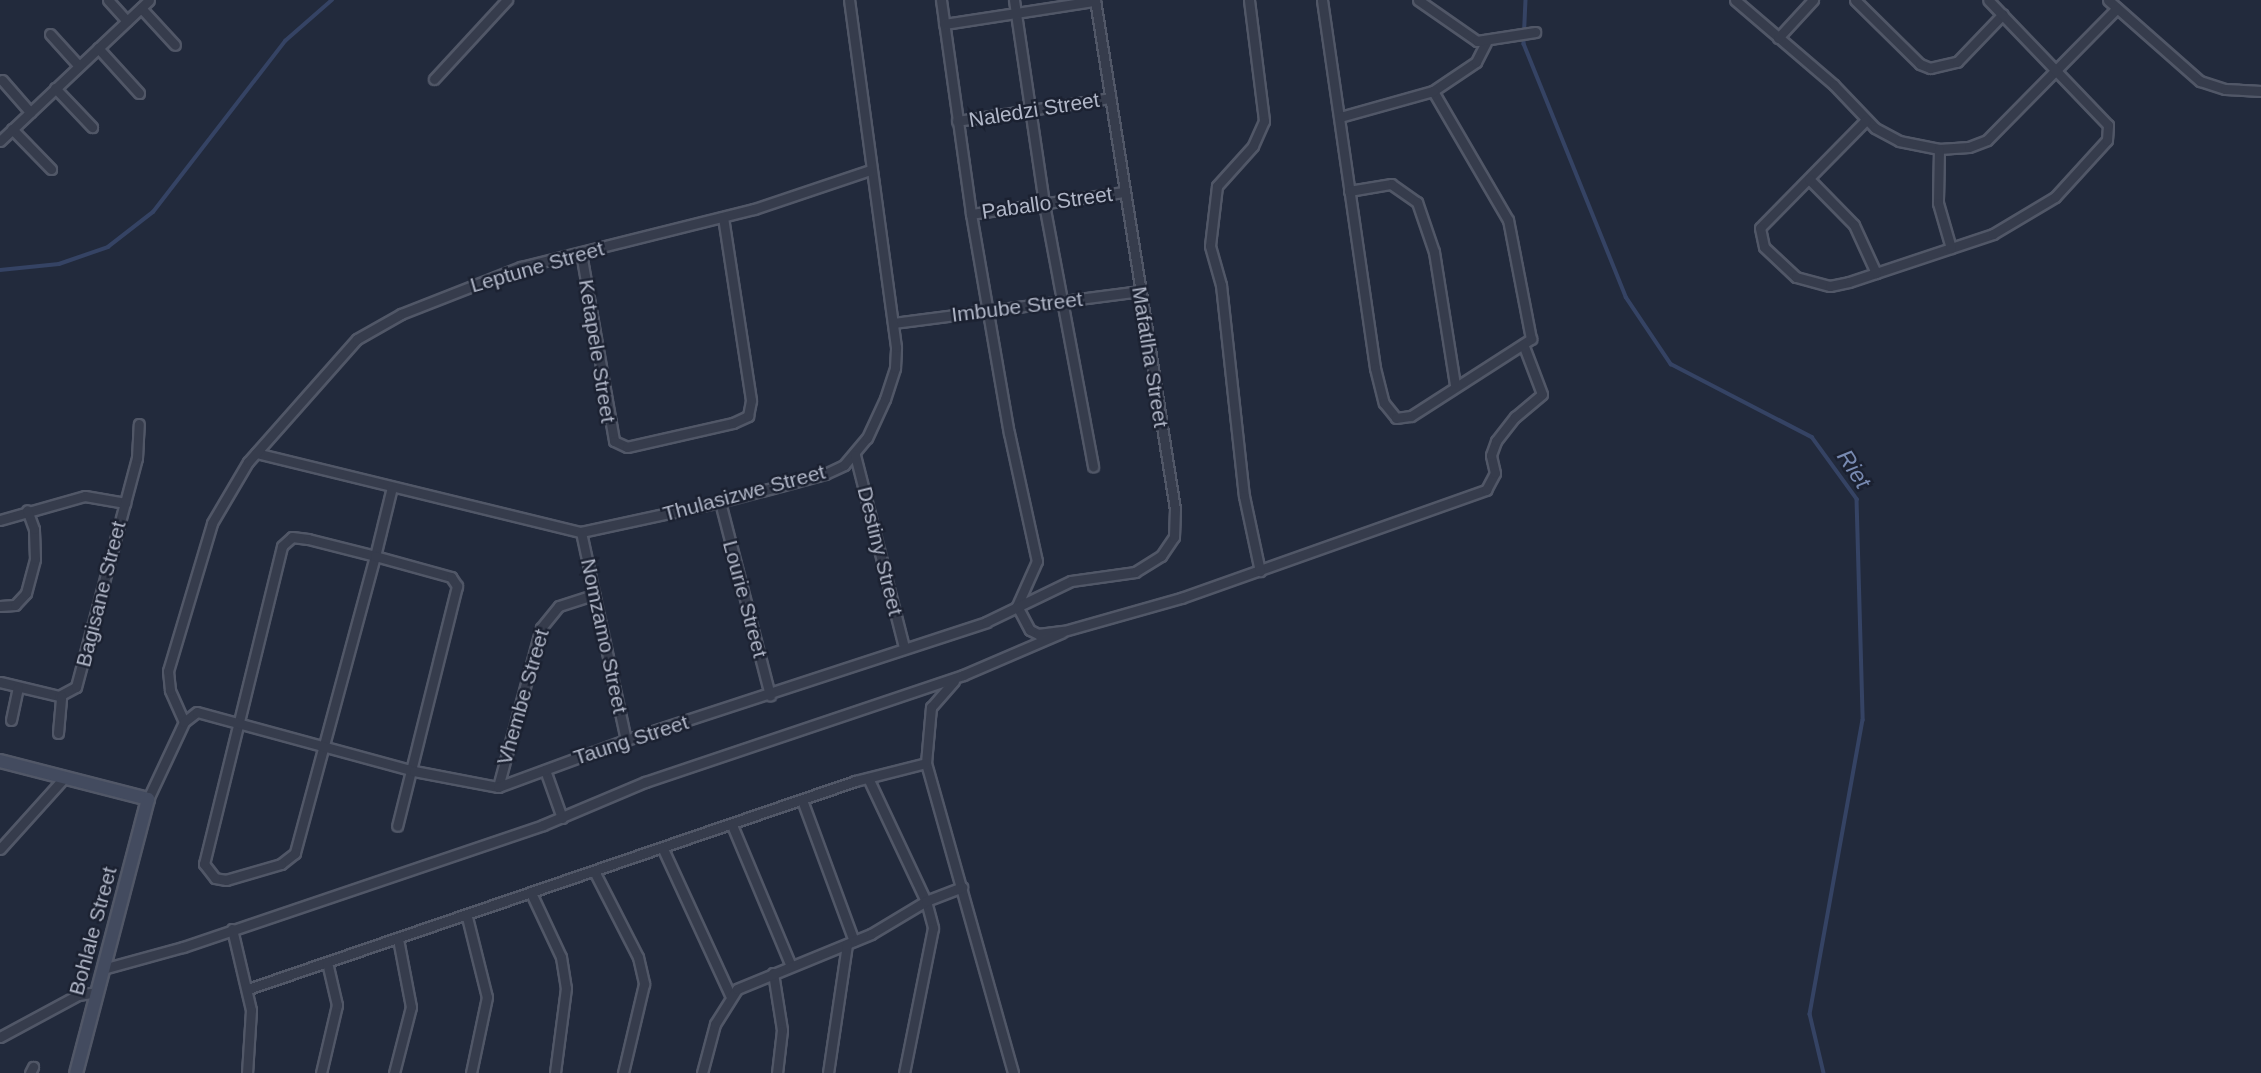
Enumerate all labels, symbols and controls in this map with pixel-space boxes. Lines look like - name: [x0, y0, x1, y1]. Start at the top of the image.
- street label: Naledzi Street: [967, 87, 1101, 133]
- street label: Paballo Street: [980, 181, 1114, 225]
- street label: Leptune Street: [467, 236, 607, 298]
- street label: Ketapele Street: [573, 278, 621, 424]
- street label: Mafatlha Street: [1126, 285, 1174, 429]
- street label: Imbube Street: [950, 286, 1084, 328]
- water label: Riet: [1831, 444, 1877, 494]
- street label: Thulasizwe Street: [660, 459, 828, 527]
- street label: Destiny Street: [852, 484, 908, 618]
- street label: Bagisane Street: [71, 518, 131, 670]
- street label: Lourie Street: [717, 538, 773, 660]
- street label: Nomzamo Street: [575, 556, 633, 716]
- street label: Vhembe Street: [492, 626, 554, 768]
- street label: Taung Street: [570, 710, 692, 770]
- street label: Bohlale Street: [64, 864, 122, 998]

